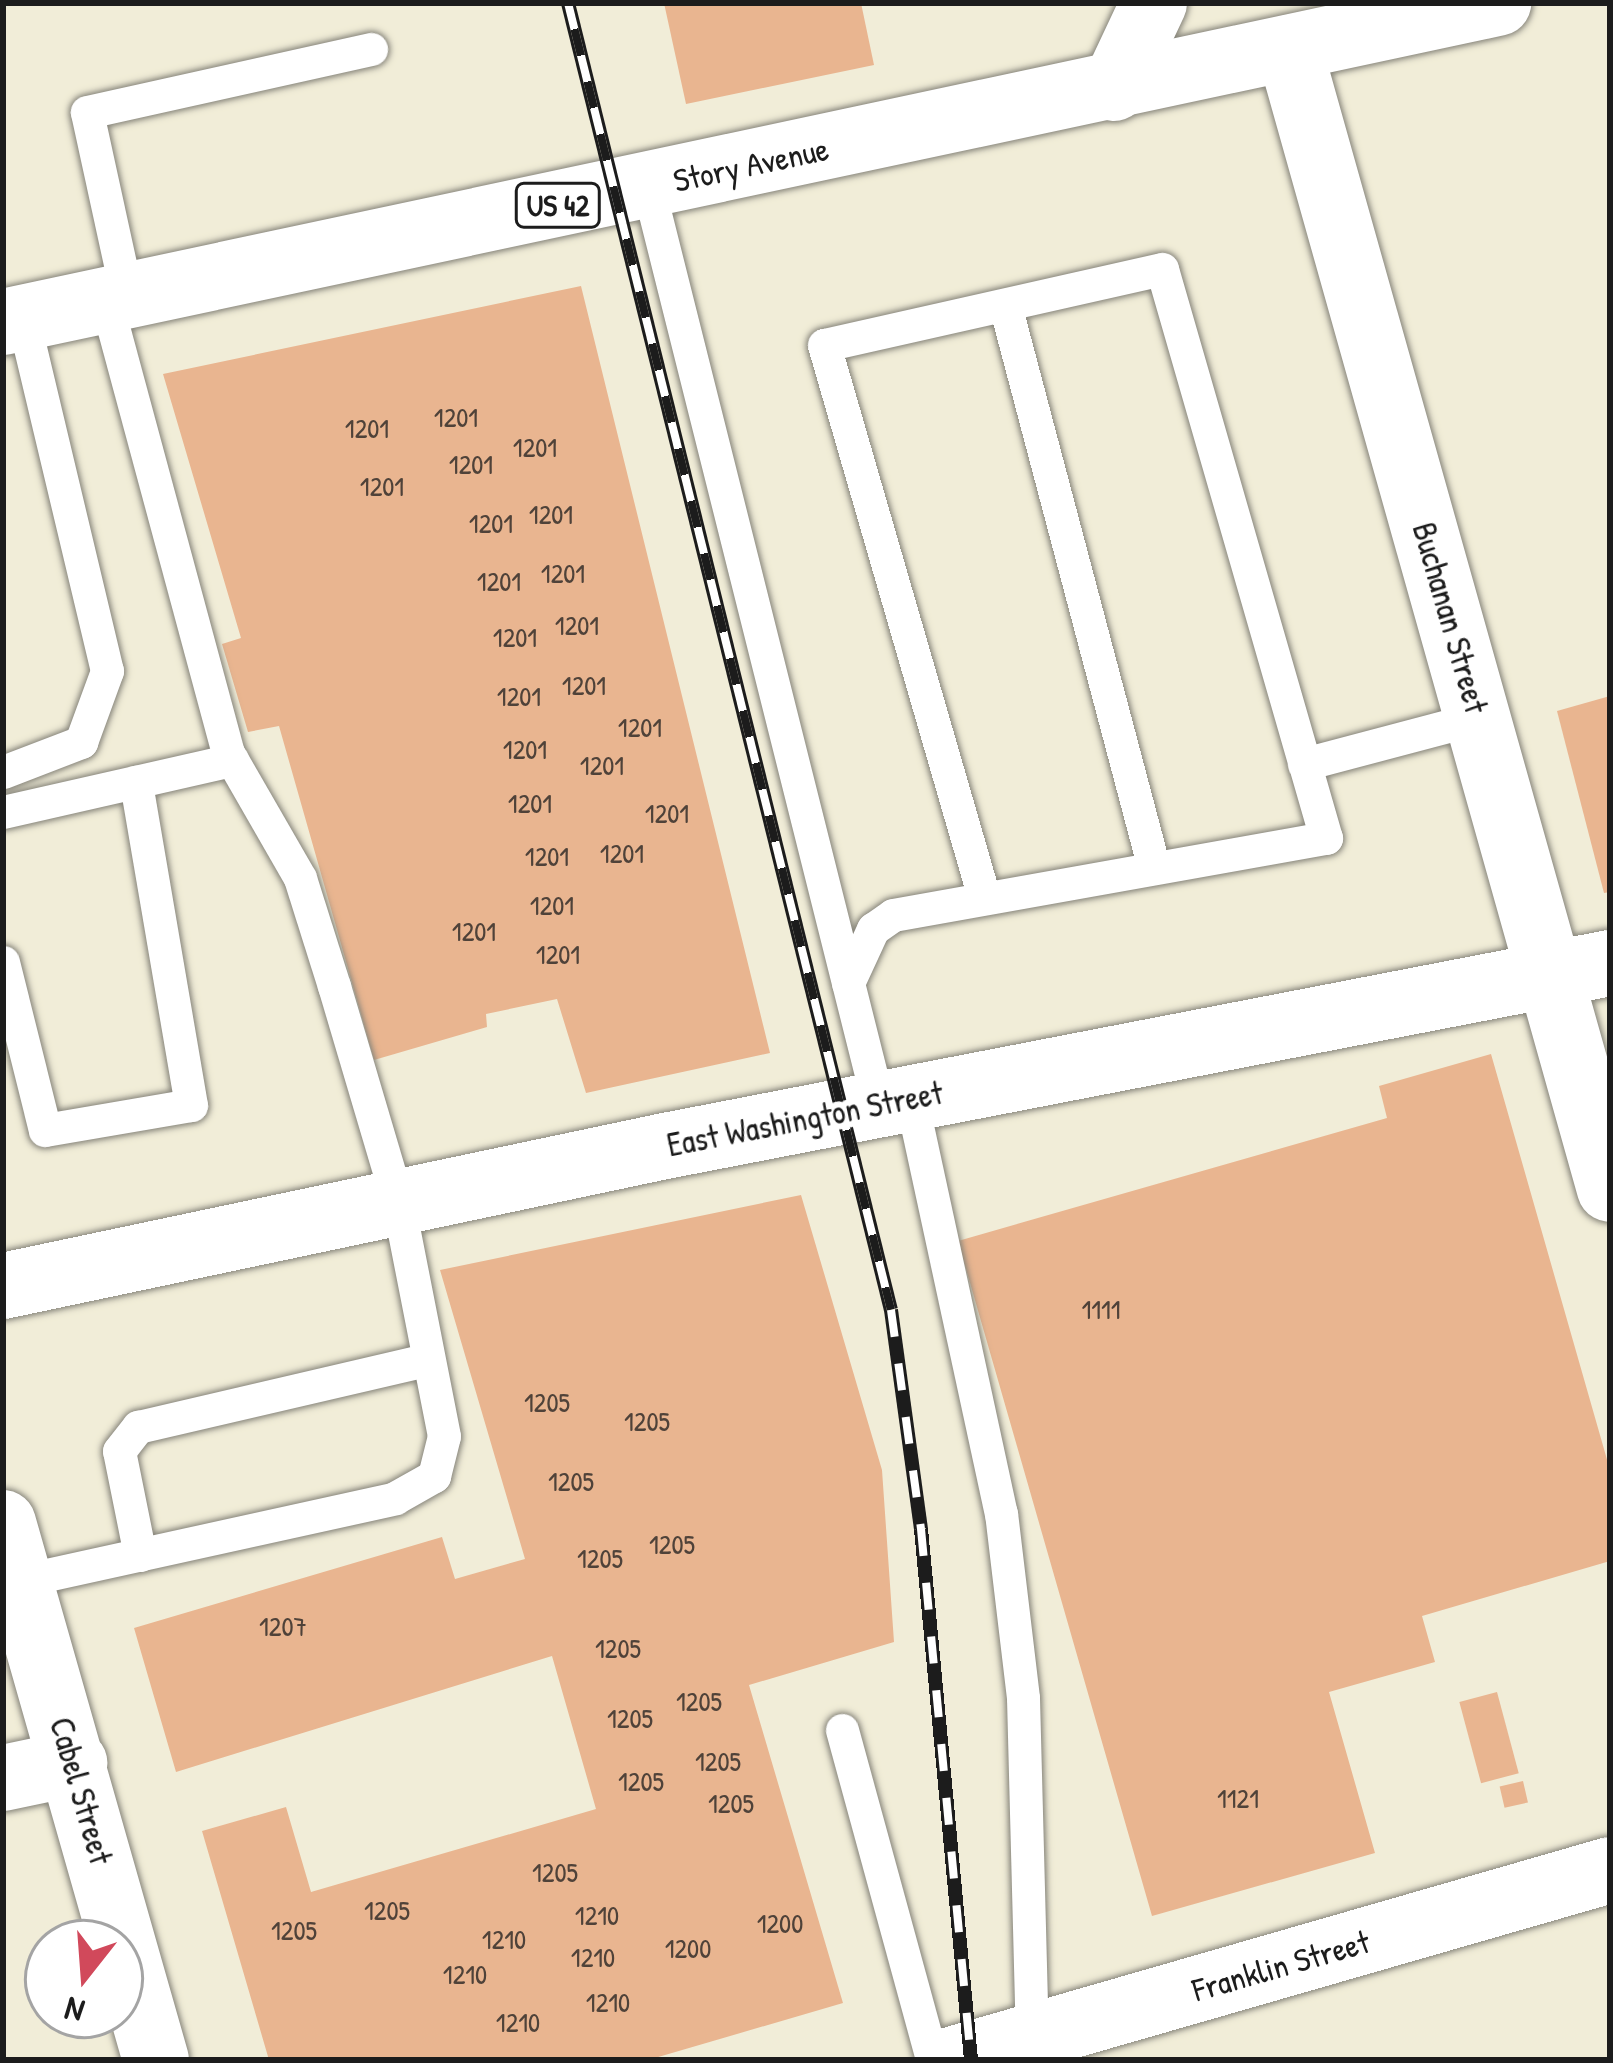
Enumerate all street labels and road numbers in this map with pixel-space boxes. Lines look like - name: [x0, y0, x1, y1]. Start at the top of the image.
- street label: Story Avenue: [670, 129, 832, 201]
- road number: US 42: [513, 181, 603, 229]
- street label: Buchanan Street: [1404, 518, 1496, 718]
- street label: East Washington Street: [664, 1073, 946, 1165]
- street label: Cabel Street: [41, 1713, 121, 1869]
- street label: Franklin Street: [1188, 1922, 1374, 2010]

